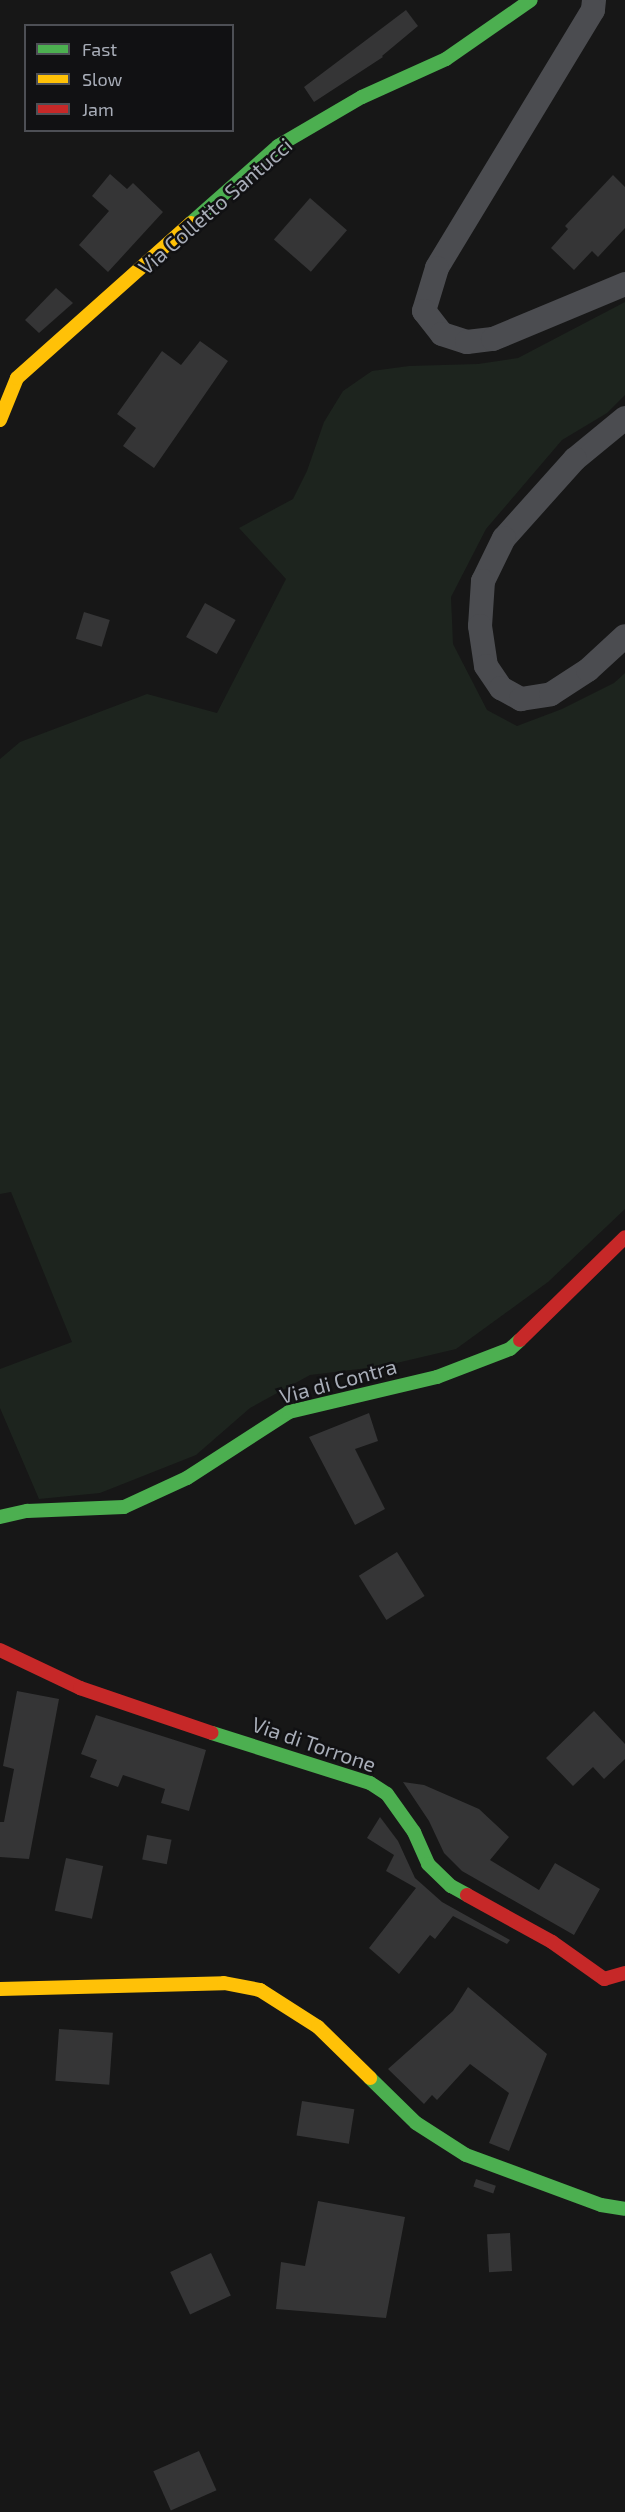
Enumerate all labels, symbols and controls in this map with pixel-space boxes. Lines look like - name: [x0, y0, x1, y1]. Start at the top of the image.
- legend: [24, 24, 234, 132]
- text: Fast: [82, 38, 117, 60]
- text: Slow: [82, 68, 122, 90]
- text: Jam: [82, 98, 114, 120]
- street label: Via Colletto Santucci: [133, 132, 297, 280]
- street label: Via di Contra: [277, 1353, 399, 1409]
- street label: Via di Torrone: [248, 1711, 380, 1777]

